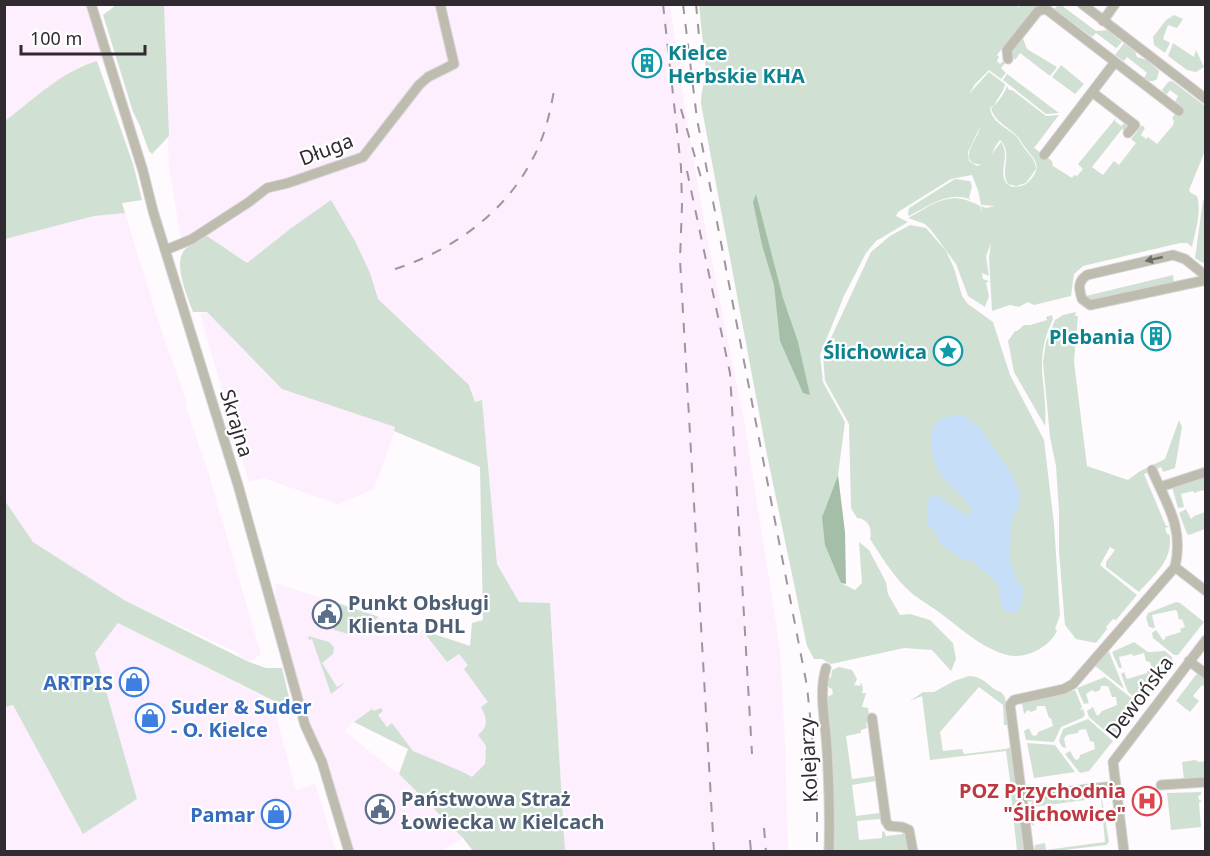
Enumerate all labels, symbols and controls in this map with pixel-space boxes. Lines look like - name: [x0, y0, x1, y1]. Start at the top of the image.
- scale bar: [21, 18, 146, 56]
- text: 100 m: [30, 26, 82, 50]
- place label: Kielce Herbskie KHA: [668, 39, 805, 89]
- building icon: Kielce Herbskie KHA: [631, 47, 663, 79]
- street label: Długa: [295, 126, 357, 172]
- one-way arrow: [1145, 255, 1164, 265]
- building icon: Plebania: [1140, 320, 1172, 352]
- place label: Plebania: [1049, 323, 1135, 350]
- place icon: Ślichowica: [932, 335, 964, 367]
- place label: Ślichowica: [823, 338, 927, 365]
- street label: Skrajna: [214, 386, 260, 460]
- place label: Punkt Obsługi Klienta DHL: [348, 589, 489, 639]
- public building icon: Punkt Obsługi Klienta DHL: [311, 598, 343, 630]
- street label: Dewońska: [1099, 650, 1179, 744]
- shop icon: ARTPIS: [118, 666, 150, 698]
- place label: ARTPIS: [43, 669, 113, 696]
- place label: Suder & Suder - O. Kielce: [171, 693, 312, 743]
- shop icon: Suder & Suder - O. Kielce: [134, 702, 166, 734]
- street label: Kolejarzy: [792, 716, 824, 803]
- place label: POZ Przychodnia "Ślichowice": [959, 777, 1126, 827]
- place label: Państwowa Straż Łowiecka w Kielcach: [401, 785, 604, 835]
- hospital icon: POZ Przychodnia "Ślichowice": [1131, 785, 1163, 817]
- public building icon: Państwowa Straż Łowiecka w Kielcach: [364, 793, 396, 825]
- shop icon: Pamar: [260, 798, 292, 830]
- place label: Pamar: [190, 801, 255, 828]

